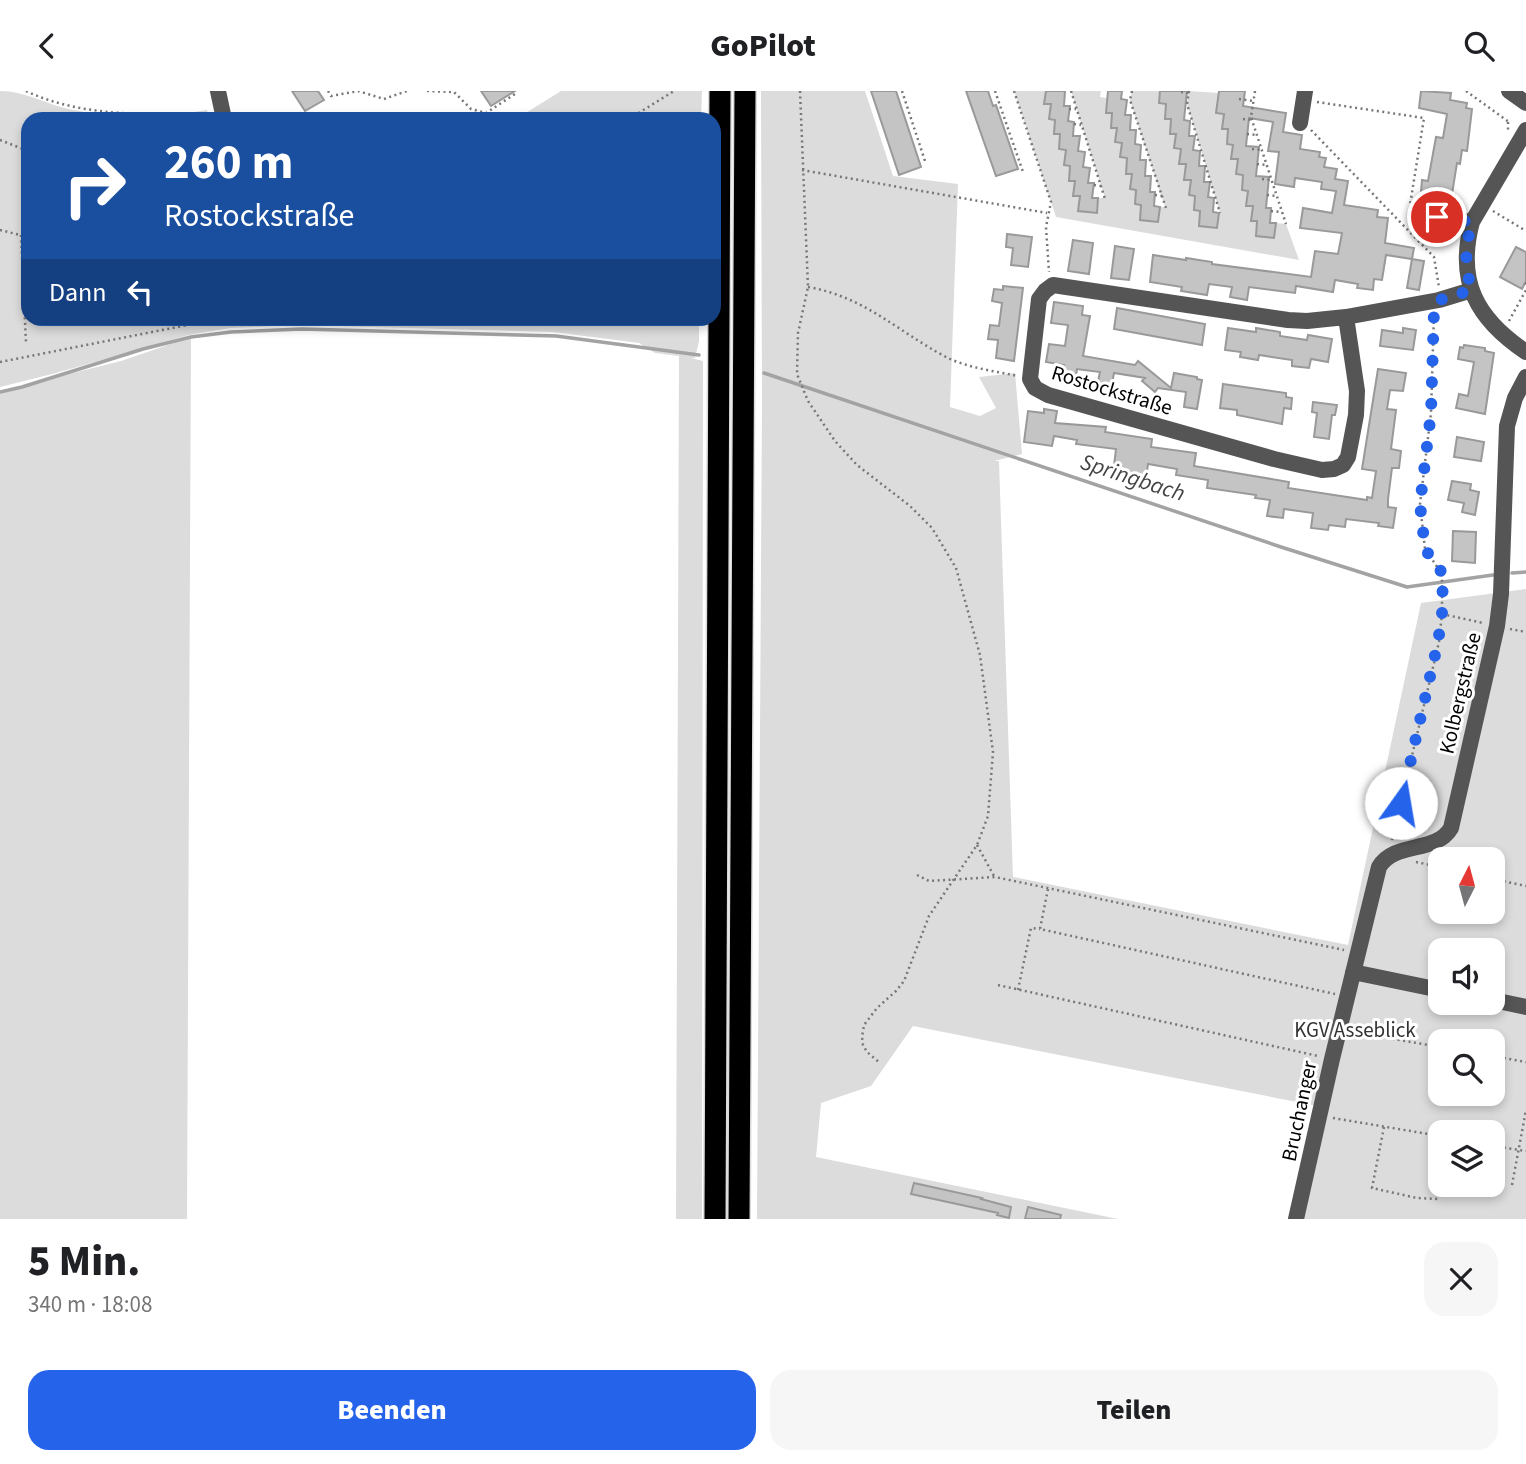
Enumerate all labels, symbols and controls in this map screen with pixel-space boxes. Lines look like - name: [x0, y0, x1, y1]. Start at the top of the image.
- text: GoPilot: [710, 23, 816, 69]
- icon: back: [28, 27, 66, 65]
- icon: search: [1460, 27, 1498, 65]
- text: 260 m: [164, 128, 293, 198]
- icon: right: [49, 140, 140, 231]
- pin: [1407, 187, 1467, 247]
- text: Rostockstraße: [164, 193, 354, 239]
- icon: arrive: [1418, 198, 1456, 236]
- icon: left: [121, 273, 159, 311]
- text: Dann: [49, 274, 107, 311]
- street label: Rostockstraße: [1048, 357, 1176, 423]
- water label: Springbach: [1076, 445, 1189, 510]
- street label: Kolbergstraße: [1431, 629, 1489, 757]
- position arrow: [1364, 766, 1438, 840]
- north arrow: [1428, 847, 1505, 924]
- map controls: [1428, 847, 1505, 1197]
- button: sound: [1428, 938, 1505, 1015]
- park label: KGV Asseblick: [1294, 1015, 1416, 1045]
- button: search: [1428, 1029, 1505, 1106]
- street label: Bruchanger: [1274, 1057, 1324, 1164]
- button: layers: [1428, 1120, 1505, 1197]
- text: 5 Min.: [28, 1232, 140, 1292]
- button: close: [1424, 1242, 1498, 1316]
- text: 340 m · 18:08: [28, 1288, 152, 1321]
- button: Beenden: [28, 1370, 756, 1450]
- button: Teilen: [770, 1370, 1498, 1450]

